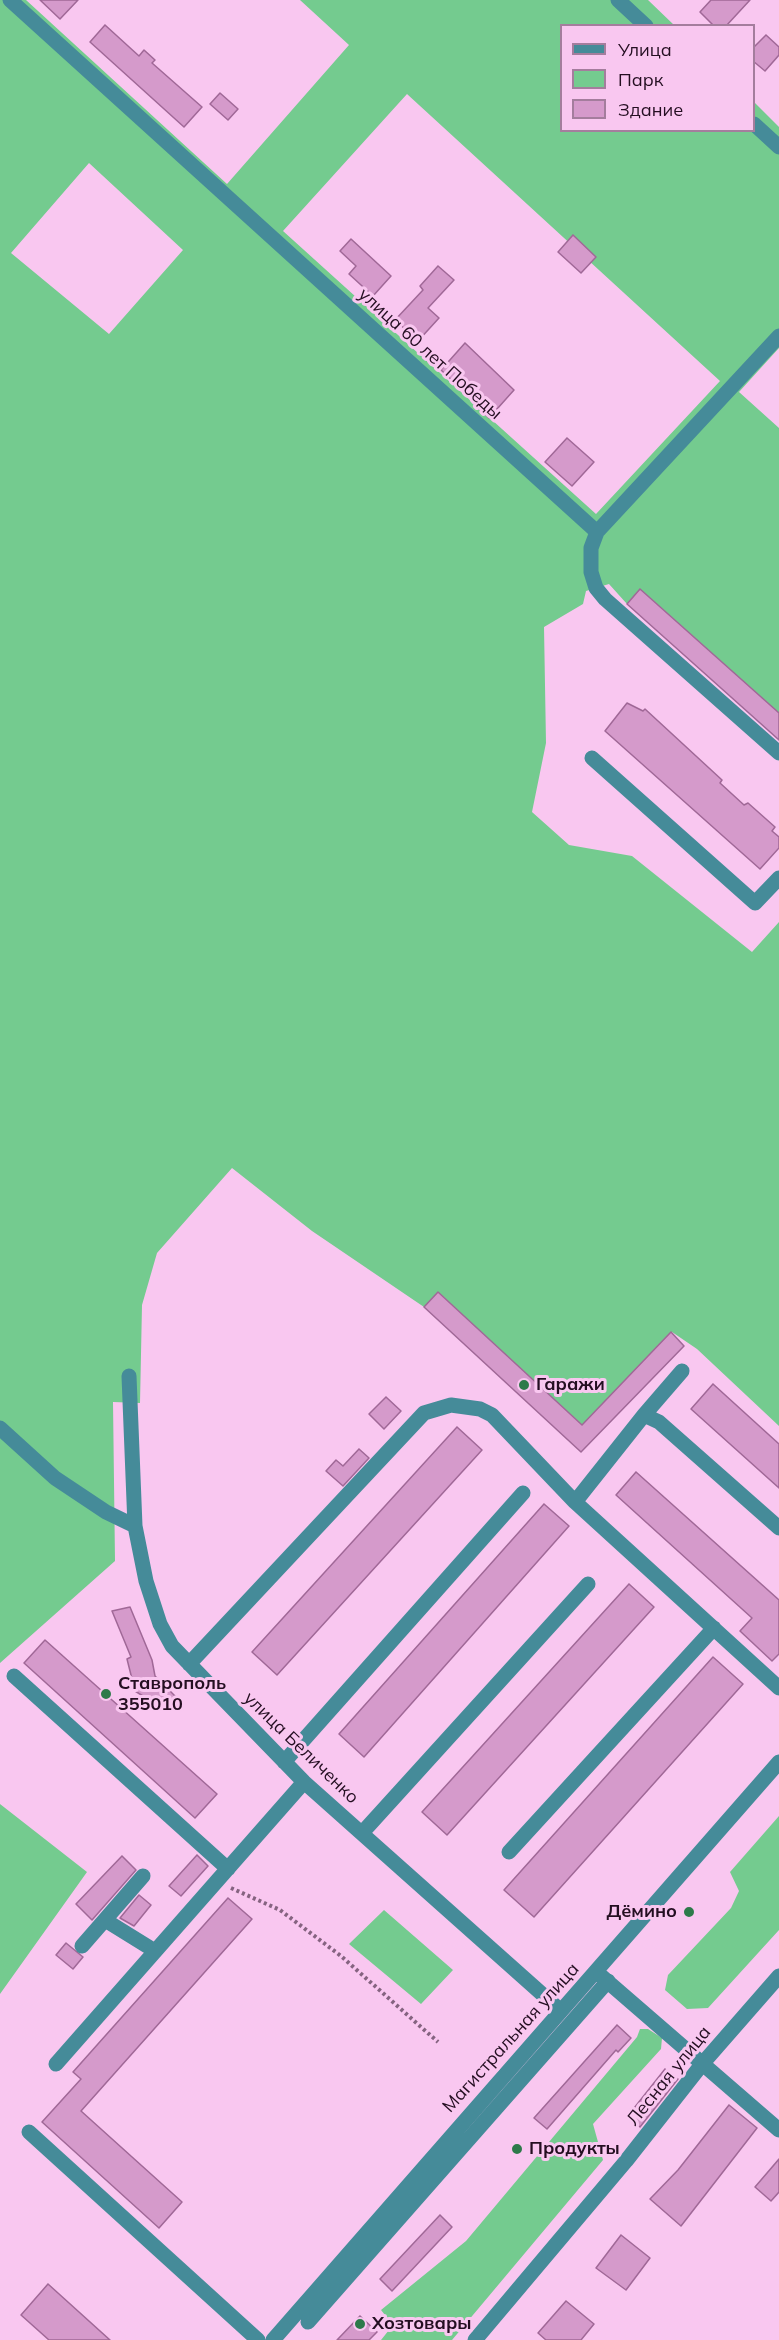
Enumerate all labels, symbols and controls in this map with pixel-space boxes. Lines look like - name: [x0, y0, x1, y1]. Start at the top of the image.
- legend: [560, 24, 755, 132]
- text: Улица: [618, 38, 672, 61]
- text: Парк: [618, 68, 663, 91]
- text: Здание: [618, 98, 683, 121]
- street label: улица 60 лет Победы: [354, 284, 506, 424]
- place label: Гаражи: [536, 1374, 605, 1396]
- marker: Гаражи: [517, 1378, 531, 1392]
- place label: Ставрополь 355010: [118, 1673, 226, 1716]
- marker: Ставрополь 355010: [99, 1687, 113, 1701]
- street label: улица Беличенко: [239, 1688, 363, 1808]
- place label: Дёмино: [606, 1901, 677, 1923]
- marker: Дёмино: [682, 1905, 696, 1919]
- street label: Магистральная улица: [438, 1959, 584, 2117]
- street label: Лесная улица: [622, 2022, 716, 2130]
- place label: Продукты: [529, 2138, 620, 2160]
- marker: Продукты: [510, 2142, 524, 2156]
- place label: Хозтовары: [372, 2313, 472, 2335]
- marker: Хозтовары: [353, 2317, 367, 2331]

